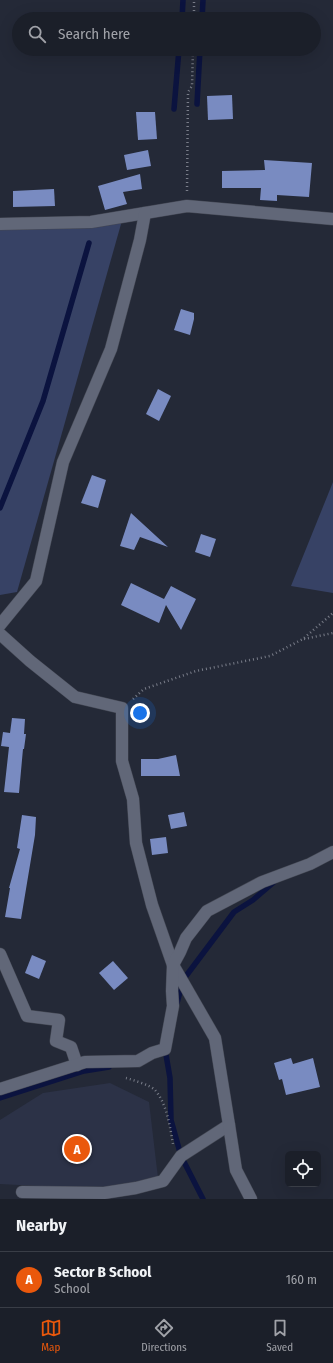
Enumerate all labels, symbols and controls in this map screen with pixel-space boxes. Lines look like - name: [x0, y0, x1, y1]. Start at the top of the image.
- search box: [12, 12, 321, 56]
- icon: search: [26, 23, 48, 45]
- text: Search here: [58, 25, 130, 43]
- your location: [130, 703, 150, 723]
- pin: A: [64, 1134, 90, 1164]
- map controls: [285, 1151, 321, 1187]
- button: locate: [285, 1151, 321, 1187]
- text: Nearby: [16, 1215, 67, 1236]
- text: Sector B School: [54, 1263, 151, 1281]
- text: A: [25, 1272, 33, 1287]
- text: 160 m: [286, 1272, 317, 1287]
- text: School: [54, 1281, 90, 1296]
- tab: Map: [40, 1317, 62, 1354]
- tab: Directions: [141, 1317, 187, 1354]
- tab: Saved: [266, 1317, 293, 1354]

